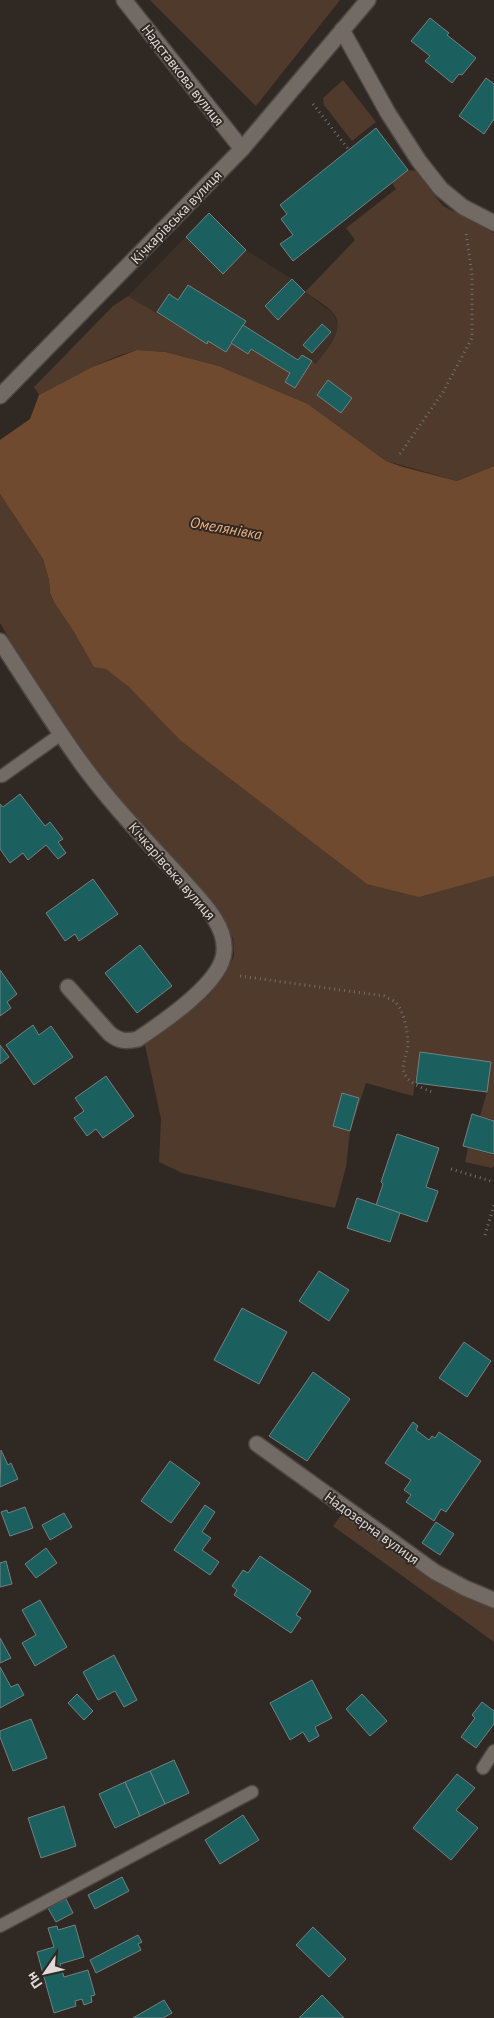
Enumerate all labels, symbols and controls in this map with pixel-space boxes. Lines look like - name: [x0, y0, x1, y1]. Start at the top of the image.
- street label: Надставкова вулиця: [138, 21, 228, 129]
- street label: Кічкарівська вулиця: [127, 166, 225, 268]
- water label: Омелянівка: [189, 512, 264, 544]
- street label: Кічкарівська вулиця: [125, 818, 219, 924]
- street label: Надозерна вулиця: [321, 1488, 423, 1568]
- north arrow: [20, 1948, 70, 1998]
- text: Пн: [22, 1968, 46, 1992]

